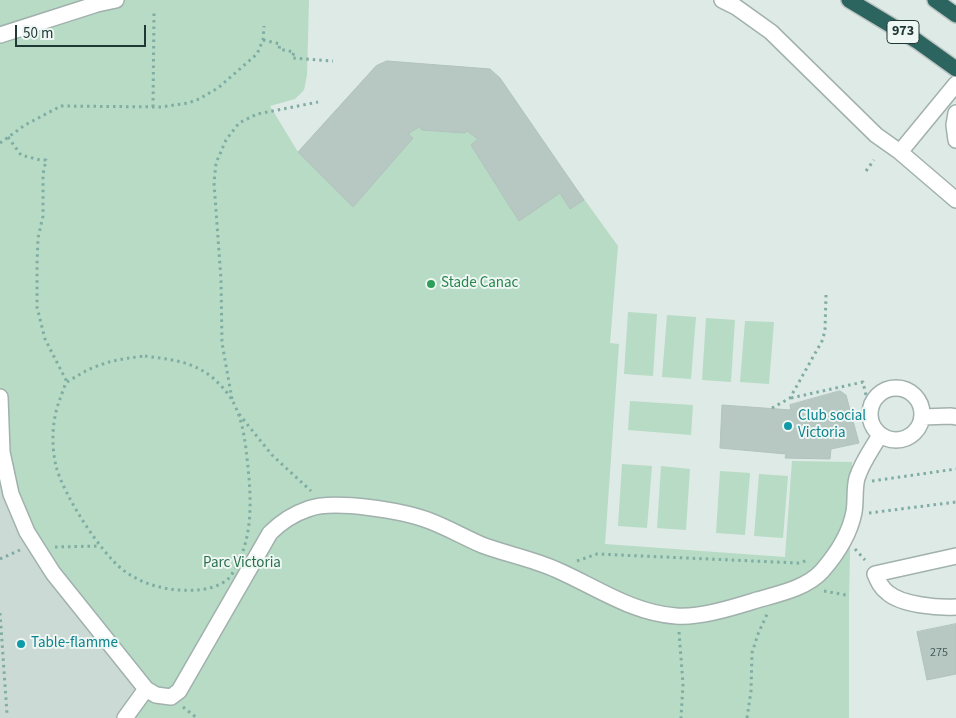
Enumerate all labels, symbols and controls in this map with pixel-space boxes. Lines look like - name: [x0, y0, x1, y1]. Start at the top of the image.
- scale bar: [18, 15, 149, 47]
- road number: 973: [887, 21, 919, 44]
- text: 50 m: [23, 23, 53, 44]
- place label: Stade Canac: [441, 275, 518, 293]
- marker: Stade Canac: [425, 278, 437, 290]
- place label: Club social Victoria: [798, 408, 866, 443]
- marker: Club social Victoria: [782, 420, 794, 432]
- park label: Parc Victoria: [203, 555, 281, 573]
- place label: Table-flamme: [31, 635, 118, 653]
- marker: Table-flamme: [15, 638, 27, 650]
- house number: 275: [930, 646, 948, 660]

